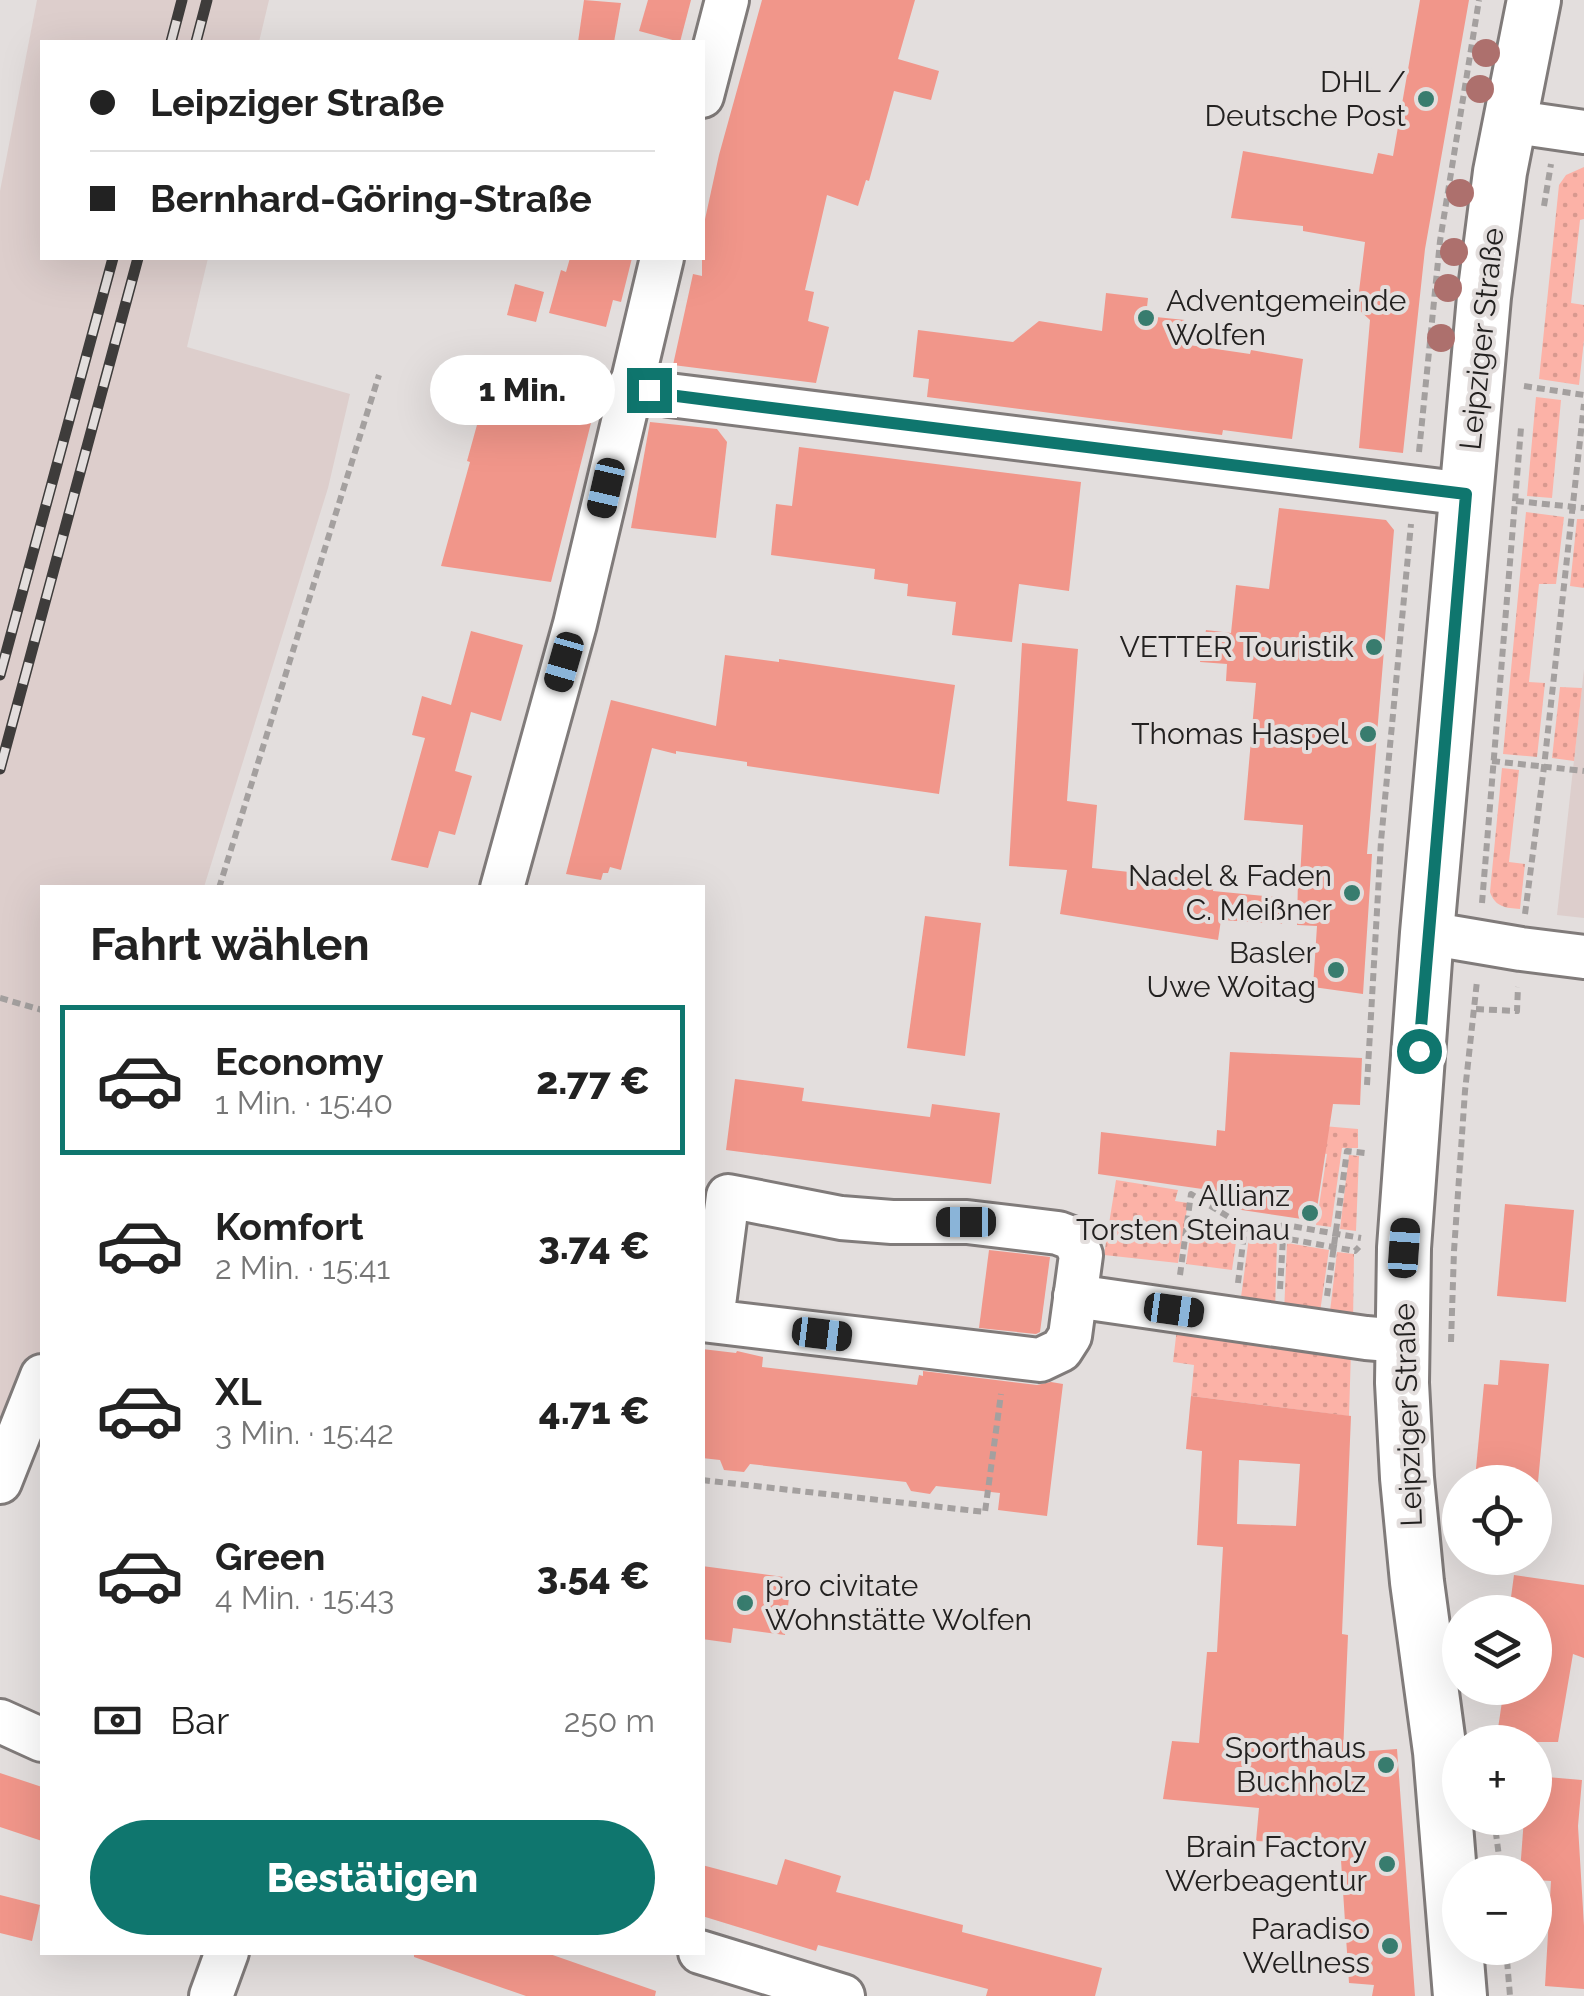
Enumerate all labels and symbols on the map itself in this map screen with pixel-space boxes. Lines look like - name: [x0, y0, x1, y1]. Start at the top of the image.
- place label: DHL / Deutsche Post: [1205, 64, 1406, 133]
- marker: DHL / Deutsche Post: [1415, 88, 1437, 110]
- street label: Leipziger Straße: [1452, 226, 1511, 452]
- place label: Adventgemeinde Wolfen: [1166, 283, 1406, 352]
- marker: Adventgemeinde Wolfen: [1135, 307, 1157, 329]
- callout: 1 Min.: [429, 355, 614, 425]
- route end: [627, 368, 672, 413]
- car: [585, 455, 627, 521]
- car: [541, 629, 587, 695]
- place label: VETTER Touristik: [1119, 629, 1354, 664]
- marker: VETTER Touristik: [1363, 636, 1385, 658]
- place label: Thomas Haspel: [1131, 716, 1349, 751]
- marker: Thomas Haspel: [1357, 723, 1379, 745]
- place label: Nadel & Faden C. Meißner: [1128, 858, 1332, 927]
- marker: Nadel & Faden C. Meißner: [1341, 882, 1363, 904]
- place label: Basler Uwe Woitag: [1147, 935, 1316, 1004]
- marker: Basler Uwe Woitag: [1325, 959, 1347, 981]
- route start: [1397, 1029, 1442, 1074]
- place label: Allianz Torsten Steinau: [1076, 1178, 1290, 1247]
- marker: Allianz Torsten Steinau: [1299, 1202, 1321, 1224]
- car: [936, 1207, 996, 1237]
- car: [1387, 1217, 1421, 1279]
- car: [1142, 1291, 1206, 1329]
- street label: Leipziger Straße: [1386, 1303, 1429, 1527]
- car: [790, 1315, 854, 1353]
- place label: pro civitate Wohnstätte Wolfen: [765, 1568, 1032, 1637]
- marker: pro civitate Wohnstätte Wolfen: [734, 1592, 756, 1614]
- place label: Sporthaus Buchholz: [1225, 1730, 1366, 1799]
- marker: Sporthaus Buchholz: [1375, 1754, 1397, 1776]
- place label: Brain Factory Werbeagentur: [1165, 1829, 1367, 1898]
- marker: Brain Factory Werbeagentur: [1376, 1853, 1398, 1875]
- place label: Paradiso Wellness: [1243, 1911, 1370, 1980]
- marker: Paradiso Wellness: [1379, 1935, 1401, 1957]

